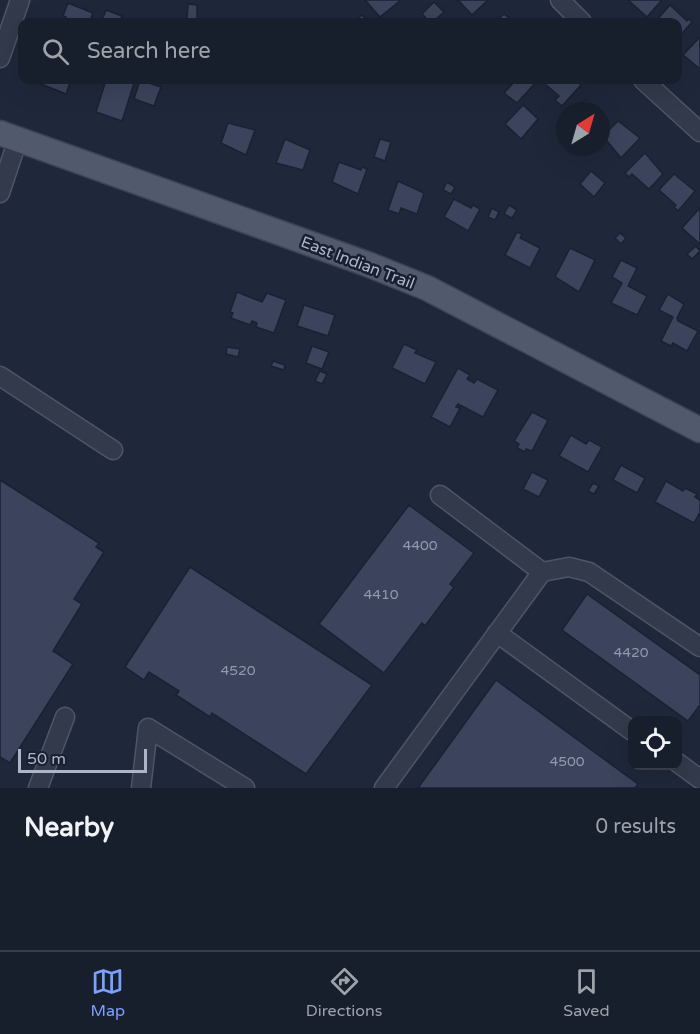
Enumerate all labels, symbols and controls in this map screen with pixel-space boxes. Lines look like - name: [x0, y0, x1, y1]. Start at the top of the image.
- search box: [18, 18, 682, 84]
- icon: search: [39, 35, 72, 68]
- text: Search here: [87, 38, 211, 64]
- north arrow: [556, 102, 610, 156]
- street label: East Indian Trail: [298, 232, 417, 294]
- house number: 4400: [402, 537, 438, 554]
- house number: 4410: [363, 586, 399, 603]
- house number: 4420: [613, 644, 649, 661]
- house number: 4520: [220, 662, 256, 679]
- map controls: [628, 716, 682, 770]
- button: locate: [628, 716, 682, 770]
- scale bar: [18, 746, 147, 774]
- text: 50 m: [27, 749, 66, 769]
- house number: 4500: [549, 753, 585, 770]
- text: Nearby: [24, 812, 114, 843]
- text: 0 results: [596, 815, 676, 839]
- tab: Map: [90, 965, 125, 1021]
- tab: Directions: [306, 965, 382, 1021]
- tab: Saved: [563, 965, 610, 1021]

